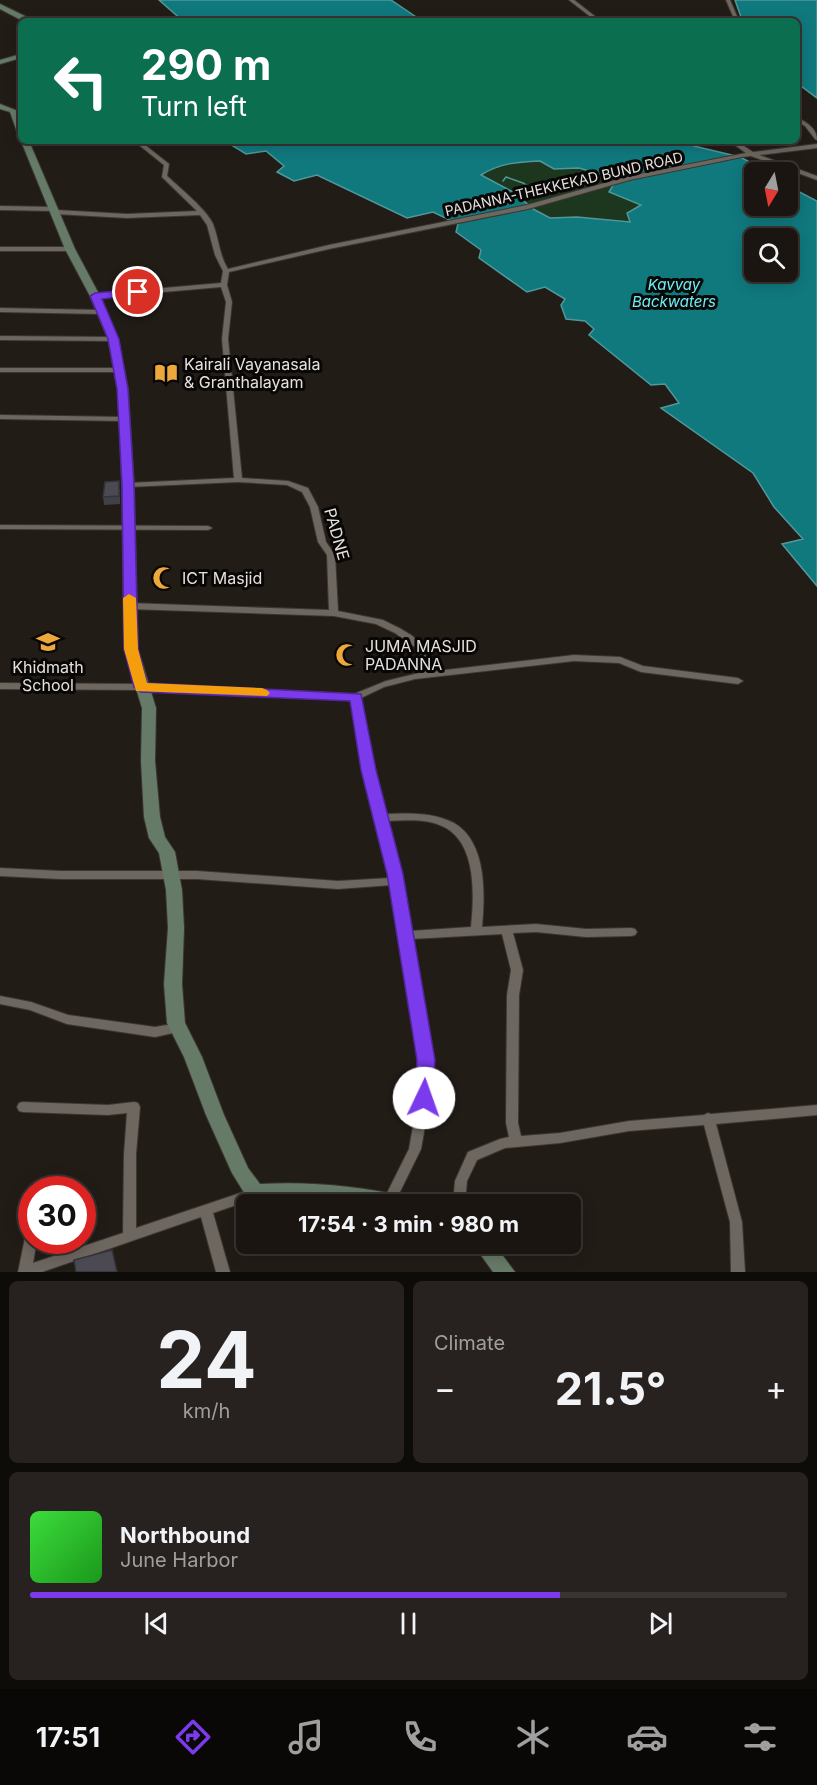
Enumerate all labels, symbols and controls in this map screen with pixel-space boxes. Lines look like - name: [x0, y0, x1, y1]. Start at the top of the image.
- text: 290 m: [141, 39, 271, 90]
- icon: left: [42, 42, 120, 120]
- text: Turn left: [141, 90, 247, 123]
- street label: PADANNA-THEKKEKAD BUND ROAD: [443, 148, 685, 219]
- north arrow: [744, 162, 798, 216]
- map controls: [744, 162, 798, 282]
- button: search: [744, 228, 798, 282]
- pin: [112, 266, 163, 317]
- icon: arrive: [121, 275, 154, 308]
- water label: Kavvay Backwaters: [632, 275, 716, 311]
- place label: Kairali Vayanasala & Granthalayam: [184, 354, 320, 392]
- library icon: Kairali Vayanasala & Granthalayam: [153, 360, 179, 386]
- street label: PADNE: [320, 506, 354, 562]
- mosque icon: ICT Masjid: [151, 565, 177, 591]
- place label: ICT Masjid: [182, 568, 262, 588]
- school or university icon: Khidmath School: [35, 629, 61, 655]
- place label: JUMA MASJID PADANNA: [365, 636, 477, 674]
- mosque icon: JUMA MASJID PADANNA: [334, 642, 360, 668]
- place label: Khidmath School: [12, 657, 84, 695]
- position arrow: [392, 1066, 456, 1130]
- speed limit sign: 30: [18, 1176, 96, 1254]
- text: 17:54 · 3 min · 980 m: [298, 1211, 519, 1237]
- text: 24: [156, 1312, 257, 1407]
- text: Climate: [434, 1331, 505, 1355]
- text: 21.5°: [555, 1361, 666, 1416]
- text: −: [434, 1368, 456, 1408]
- text: +: [765, 1368, 787, 1408]
- text: km/h: [183, 1399, 230, 1423]
- text: Northbound: [120, 1522, 250, 1548]
- text: June Harbor: [120, 1548, 238, 1572]
- icon: previous: [140, 1607, 173, 1640]
- icon: pause: [392, 1607, 425, 1640]
- icon: next: [644, 1607, 677, 1640]
- icon: directions: [172, 1716, 214, 1758]
- icon: music: [285, 1716, 327, 1758]
- icon: phone: [399, 1716, 441, 1758]
- icon: climate: [512, 1716, 554, 1758]
- icon: car: [626, 1716, 668, 1758]
- icon: filters: [739, 1716, 781, 1758]
- text: 17:51: [36, 1721, 100, 1754]

